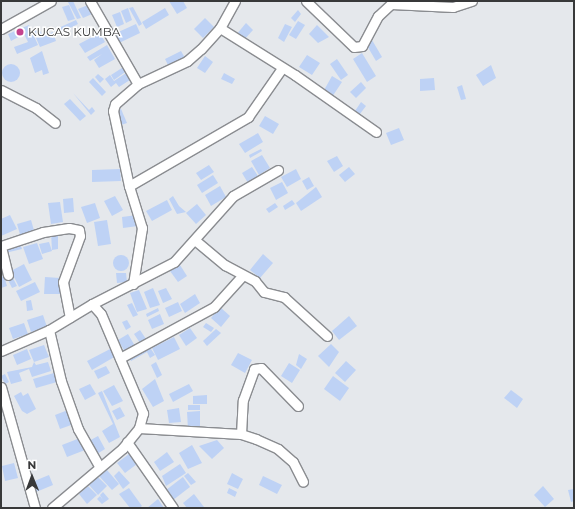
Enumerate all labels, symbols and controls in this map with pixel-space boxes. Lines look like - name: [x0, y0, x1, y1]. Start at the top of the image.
- place label: KUCAS KUMBA: [28, 25, 120, 39]
- marker: KUCAS KUMBA: [15, 27, 25, 37]
- north arrow: [12, 457, 52, 497]
- text: N: [27, 458, 36, 472]

